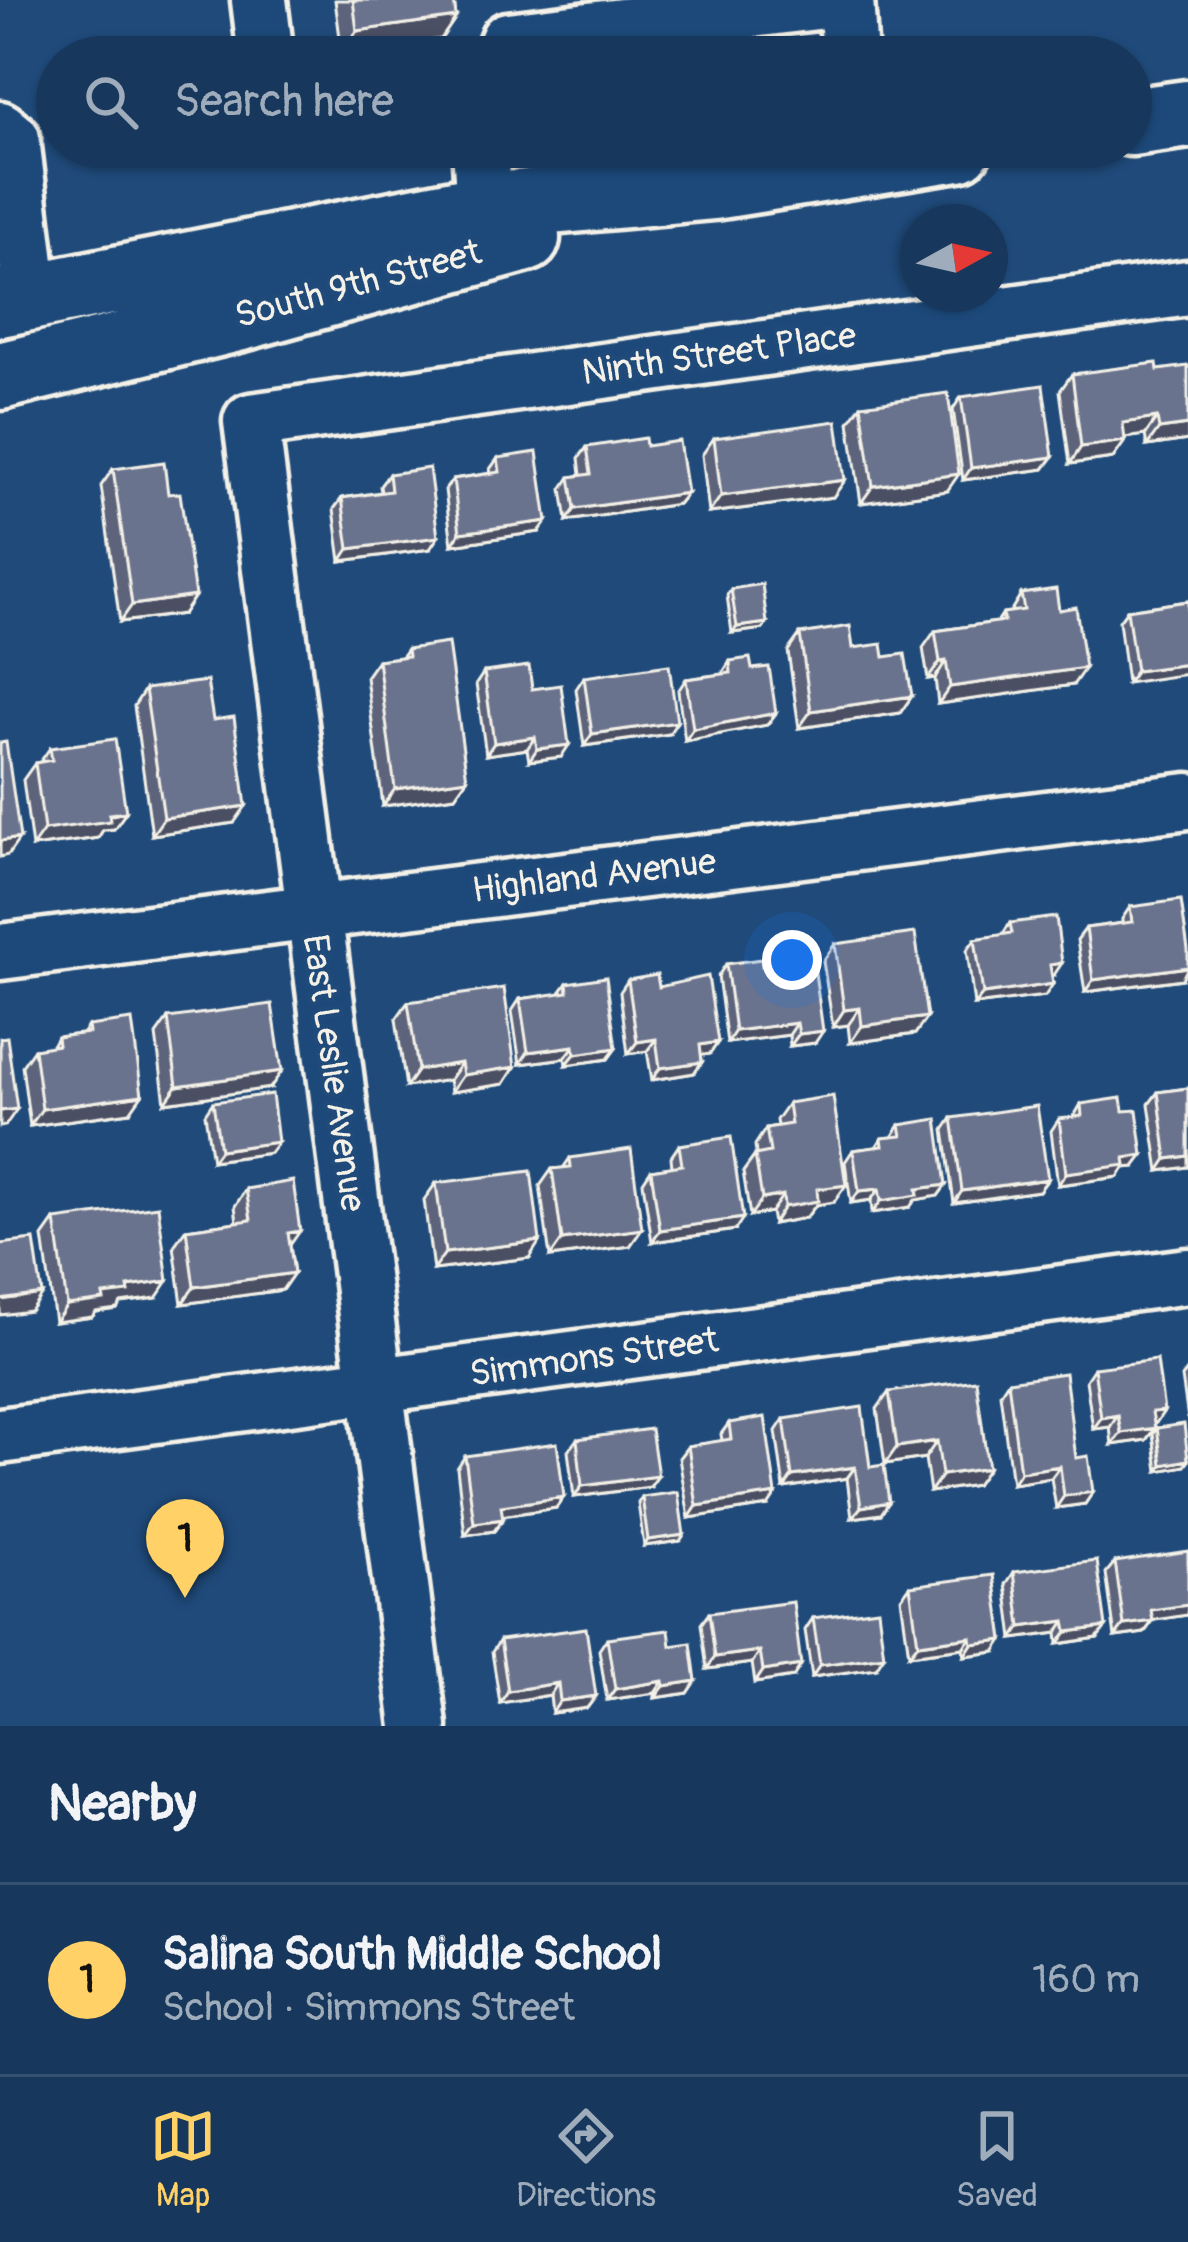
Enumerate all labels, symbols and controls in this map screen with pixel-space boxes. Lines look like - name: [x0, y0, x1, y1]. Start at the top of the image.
- search box: [36, 36, 1152, 168]
- icon: search: [78, 69, 144, 135]
- text: Search here: [174, 74, 394, 130]
- north arrow: [900, 204, 1008, 312]
- street label: South 9th Street: [230, 229, 486, 338]
- street label: Ninth Street Place: [579, 312, 859, 396]
- street label: Highland Avenue: [470, 839, 719, 913]
- your location: [762, 930, 822, 990]
- street label: East Leslie Avenue: [292, 932, 376, 1215]
- street label: Simmons Street: [467, 1317, 722, 1397]
- pin: 1: [146, 1499, 224, 1598]
- text: Nearby: [48, 1772, 196, 1836]
- text: Salina South Middle School: [162, 1927, 662, 1983]
- text: 1: [79, 1955, 95, 2004]
- text: 160 m: [1032, 1955, 1140, 2004]
- text: School · Simmons Street: [162, 1983, 575, 2032]
- tab: Map: [150, 2103, 216, 2216]
- tab: Directions: [516, 2103, 656, 2216]
- tab: Saved: [956, 2103, 1038, 2216]

